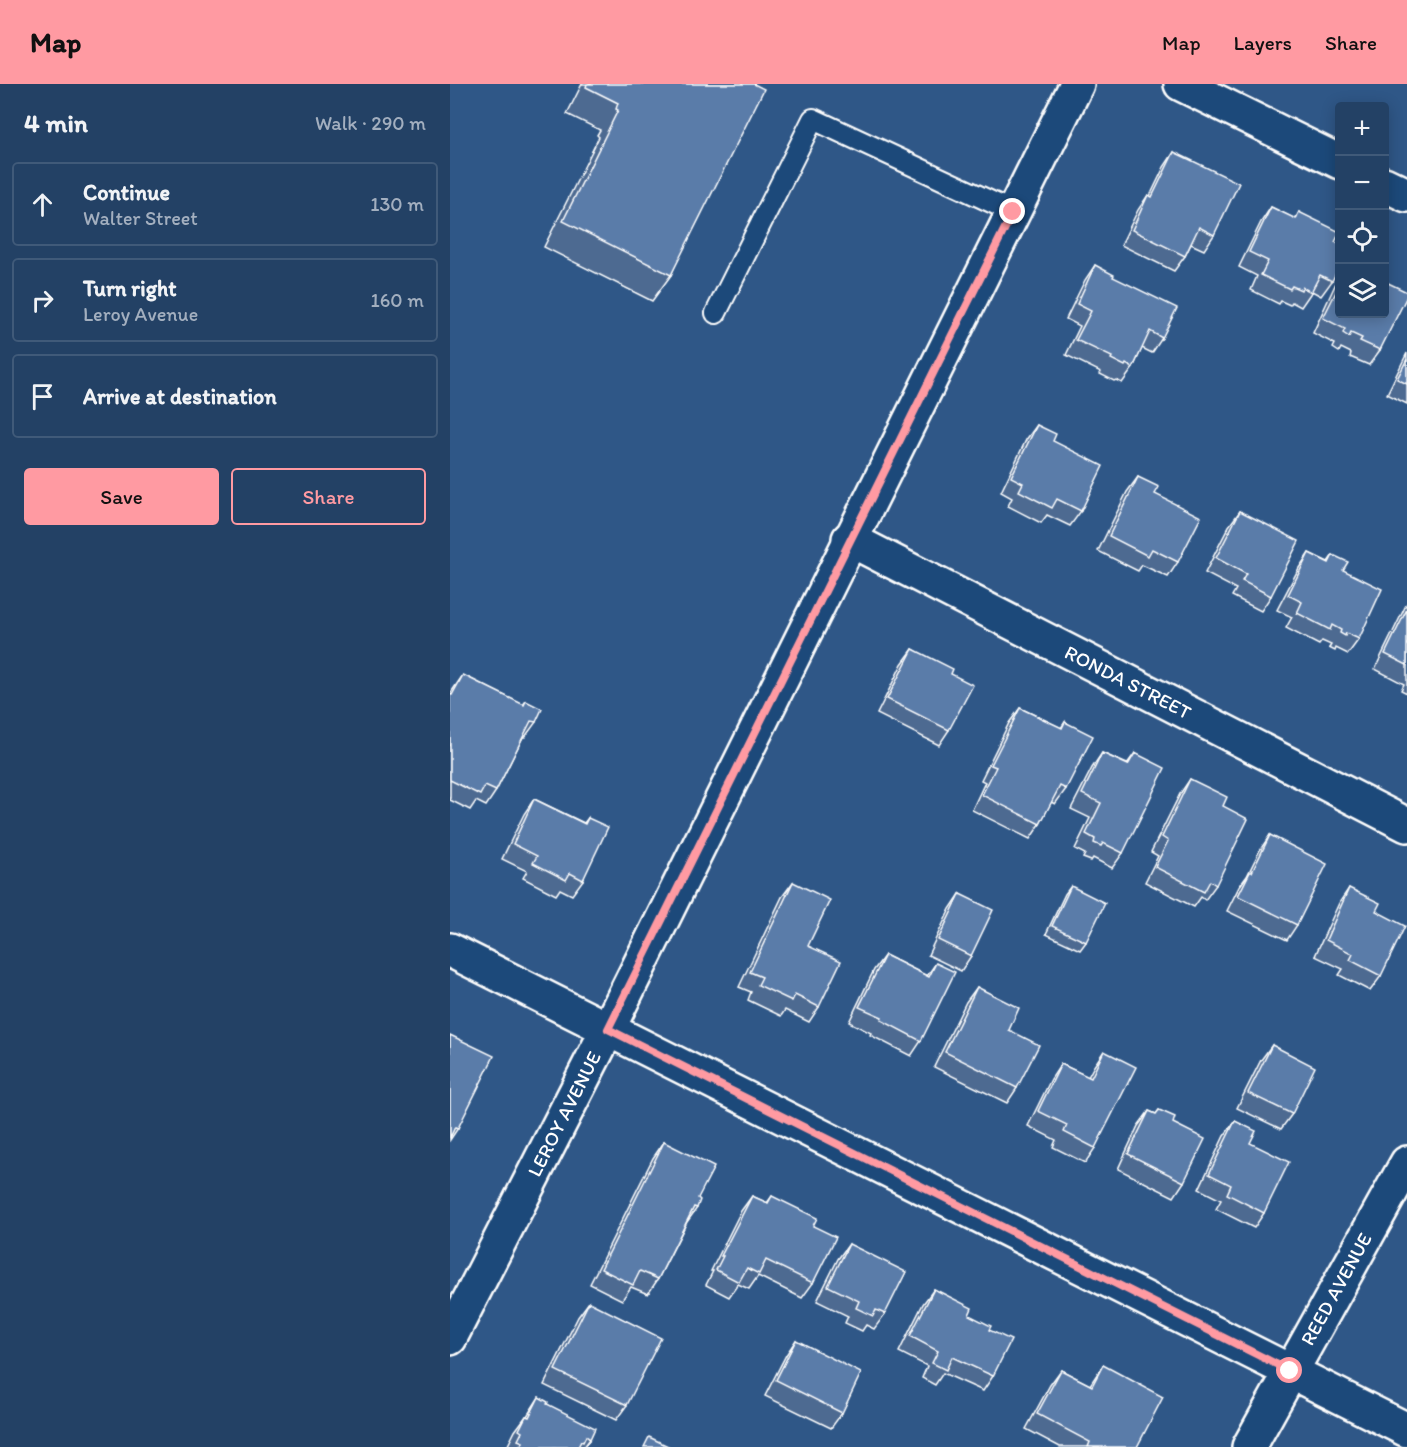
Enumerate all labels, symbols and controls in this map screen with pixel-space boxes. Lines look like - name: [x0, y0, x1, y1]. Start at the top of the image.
- text: Map: [30, 25, 81, 59]
- text: Map: [1162, 30, 1201, 55]
- text: Layers: [1234, 30, 1292, 55]
- text: Share: [1325, 30, 1377, 55]
- map controls: [1335, 102, 1389, 318]
- button: +: [1335, 102, 1389, 156]
- text: 4 min: [24, 107, 88, 139]
- text: Walk · 290 m: [315, 111, 426, 135]
- button: −: [1335, 156, 1389, 210]
- text: Continue: [83, 179, 170, 206]
- icon: ahead: [26, 188, 59, 221]
- text: 130 m: [370, 192, 424, 216]
- route end: [999, 198, 1025, 224]
- text: Walter Street: [83, 206, 198, 230]
- button: locate: [1335, 210, 1389, 264]
- button: layers: [1335, 264, 1389, 318]
- text: Turn right: [83, 275, 177, 302]
- icon: right: [26, 284, 59, 317]
- text: 160 m: [371, 288, 424, 312]
- text: Leroy Avenue: [83, 302, 198, 326]
- icon: arrive: [26, 380, 59, 413]
- text: Arrive at destination: [83, 383, 277, 410]
- button: Save: [24, 468, 219, 525]
- button: Share: [231, 468, 426, 525]
- street label: RONDA STREET: [1061, 640, 1195, 724]
- street label: LEROY AVENUE: [522, 1047, 606, 1181]
- street label: REED AVENUE: [1295, 1229, 1377, 1349]
- route start: [1276, 1357, 1302, 1383]

